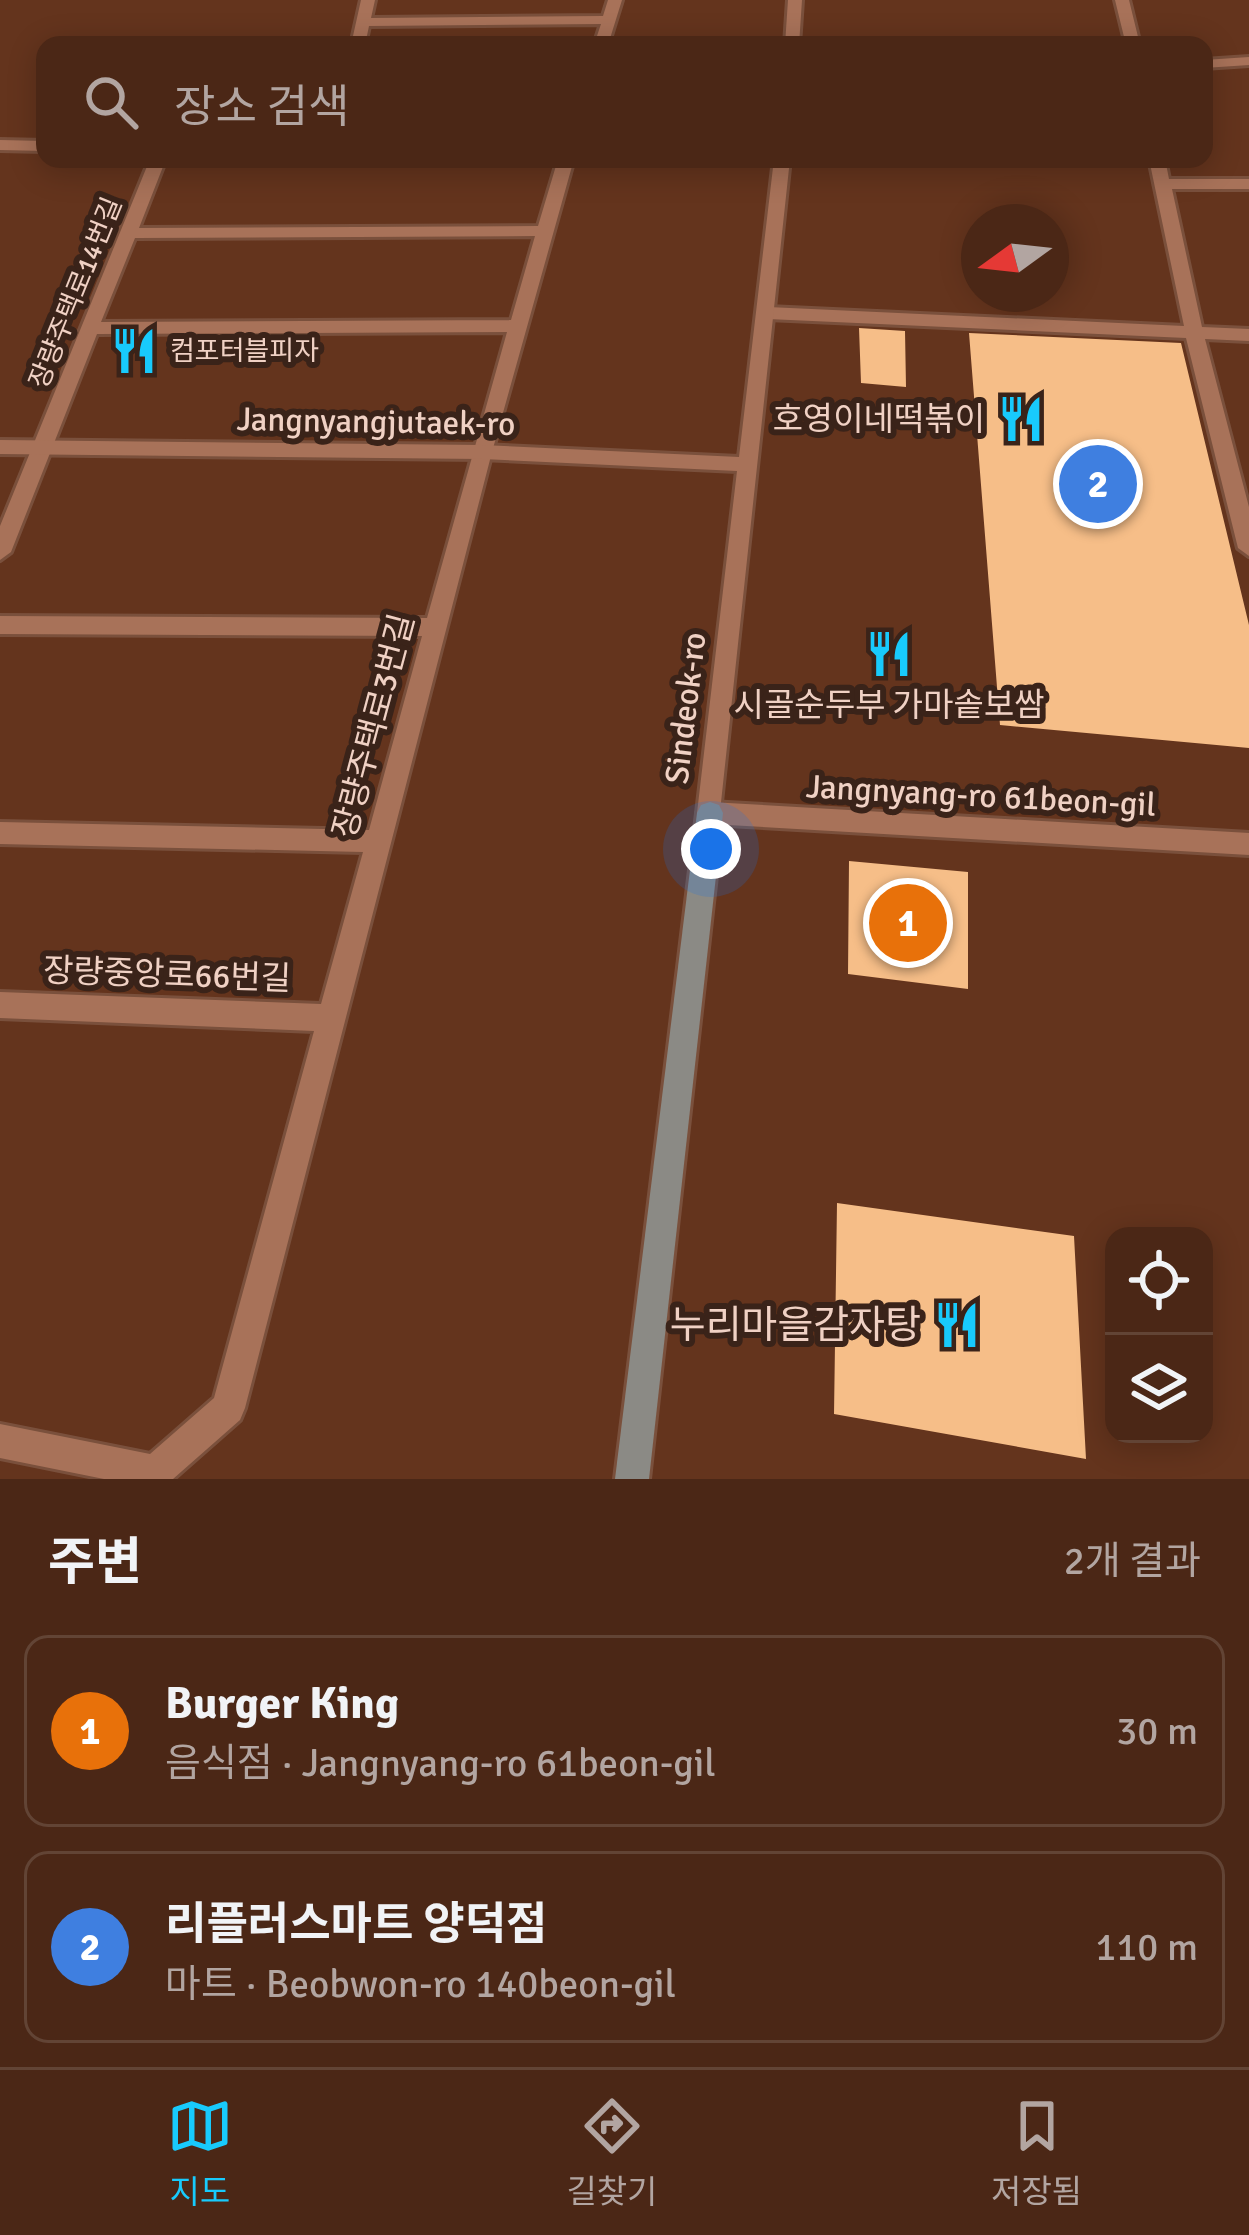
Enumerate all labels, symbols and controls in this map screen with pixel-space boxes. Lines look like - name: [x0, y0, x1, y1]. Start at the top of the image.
- search box: [36, 36, 1213, 168]
- icon: search: [78, 69, 144, 135]
- text: 장소 검색: [174, 80, 350, 135]
- street label: 장량주택로14번길: [23, 193, 129, 393]
- north arrow: [961, 204, 1069, 312]
- restaurant icon: 컴포터블피자: [109, 326, 159, 376]
- place label: 컴포터블피자: [170, 335, 319, 368]
- restaurant icon: 호영이네떡볶이: [996, 394, 1046, 444]
- street label: Jangnyangjutaek-ro: [236, 399, 516, 445]
- place label: 호영이네떡볶이: [772, 399, 985, 440]
- pin: 2: [1059, 439, 1137, 529]
- street label: 장량주택로3번길: [324, 609, 424, 843]
- restaurant icon: 시골순두부 가마솥보쌈: [864, 629, 914, 679]
- street label: Sindeok-ro: [656, 630, 716, 786]
- place label: 시골순두부 가마솥보쌈: [734, 685, 1044, 726]
- street label: Jangnyang-ro 61beon-gil: [805, 766, 1157, 826]
- your location: [681, 819, 741, 879]
- pin: 1: [869, 878, 947, 968]
- street label: 장량중앙로66번길: [42, 950, 292, 1000]
- map controls: [1105, 1227, 1213, 1443]
- button: locate: [1105, 1227, 1213, 1335]
- restaurant icon: 누리마을감자탕: [932, 1300, 982, 1350]
- place label: 누리마을감자탕: [670, 1301, 921, 1349]
- button: layers: [1105, 1335, 1213, 1443]
- text: 주변: [48, 1531, 142, 1594]
- text: 2개 결과: [1064, 1537, 1201, 1585]
- text: Burger King: [165, 1676, 399, 1731]
- text: 1: [79, 1707, 101, 1755]
- text: 30 m: [1116, 1707, 1198, 1755]
- text: 음식점 · Jangnyang-ro 61beon-gil: [165, 1739, 716, 1787]
- text: 리플러스마트 양덕점: [165, 1897, 548, 1952]
- text: 2: [79, 1923, 101, 1971]
- text: 110 m: [1095, 1923, 1198, 1971]
- text: 마트 · Beobwon-ro 140beon-gil: [165, 1960, 676, 2008]
- tab: 지도: [167, 2093, 233, 2213]
- tab: 길찾기: [566, 2093, 657, 2213]
- tab: 저장됨: [991, 2093, 1082, 2213]

